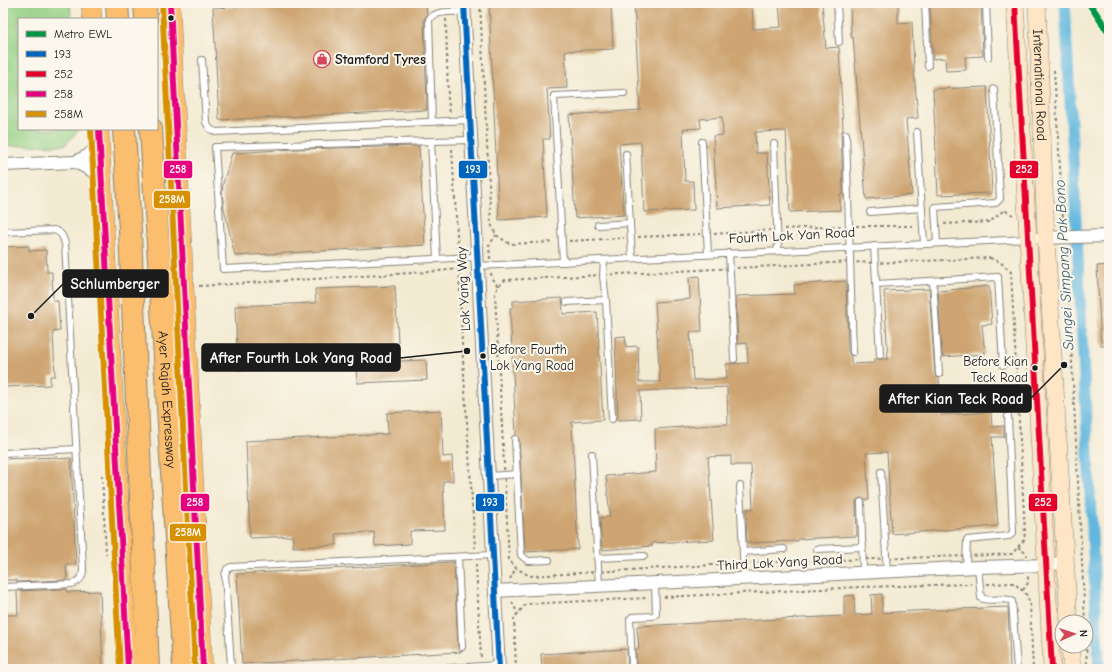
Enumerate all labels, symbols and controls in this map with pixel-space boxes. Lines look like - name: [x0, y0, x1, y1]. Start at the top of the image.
- unlabelled marker: [166, 13, 176, 23]
- legend: [18, 18, 158, 130]
- text: Metro EWL: [54, 27, 112, 41]
- street label: International Road: [1029, 29, 1050, 141]
- text: 193: [54, 47, 71, 61]
- shop icon: Stamford Tyres: [312, 49, 332, 69]
- place label: Stamford Tyres: [335, 51, 426, 68]
- text: 252: [54, 67, 73, 81]
- text: 258: [54, 87, 73, 101]
- text: 258M: [54, 107, 83, 121]
- line badge: 258: [163, 160, 193, 179]
- line badge: 193: [458, 160, 488, 179]
- line badge: 252: [1009, 160, 1039, 179]
- text: 258: [170, 163, 187, 176]
- text: 193: [465, 163, 481, 176]
- text: 252: [1016, 163, 1033, 176]
- water label: Sungei Simpang Pak Bono: [1051, 179, 1077, 351]
- line badge: 258M: [153, 190, 191, 209]
- text: 258M: [159, 193, 185, 206]
- street label: Fourth Lok Yan Road: [728, 224, 856, 247]
- street label: Lok Yang Way: [453, 245, 474, 332]
- callout: Schlumberger: [63, 270, 168, 297]
- text: Schlumberger: [71, 275, 159, 293]
- street label: Ayer Rajah Expressway: [154, 330, 180, 470]
- place label: Before Fourth Lok Yang Road: [490, 342, 574, 373]
- callout: After Fourth Lok Yang Road: [202, 344, 400, 371]
- text: After Fourth Lok Yang Road: [210, 349, 392, 367]
- marker: Before Fourth Lok Yang Road: [478, 351, 488, 361]
- place label: Before Kian Teck Road: [963, 354, 1028, 385]
- marker: Before Kian Teck Road: [1030, 363, 1040, 373]
- callout: After Kian Teck Road: [880, 385, 1031, 412]
- text: After Kian Teck Road: [888, 390, 1024, 408]
- line badge: 258: [180, 493, 210, 512]
- line badge: 193: [475, 493, 505, 512]
- line badge: 252: [1028, 493, 1058, 512]
- text: 258: [187, 496, 204, 509]
- text: 193: [482, 496, 498, 509]
- text: 252: [1035, 496, 1052, 509]
- line badge: 258M: [169, 523, 207, 542]
- text: 258M: [175, 526, 201, 539]
- street label: Third Lok Yang Road: [717, 551, 843, 574]
- north arrow: [1054, 614, 1094, 654]
- text: N: [1077, 630, 1090, 637]

